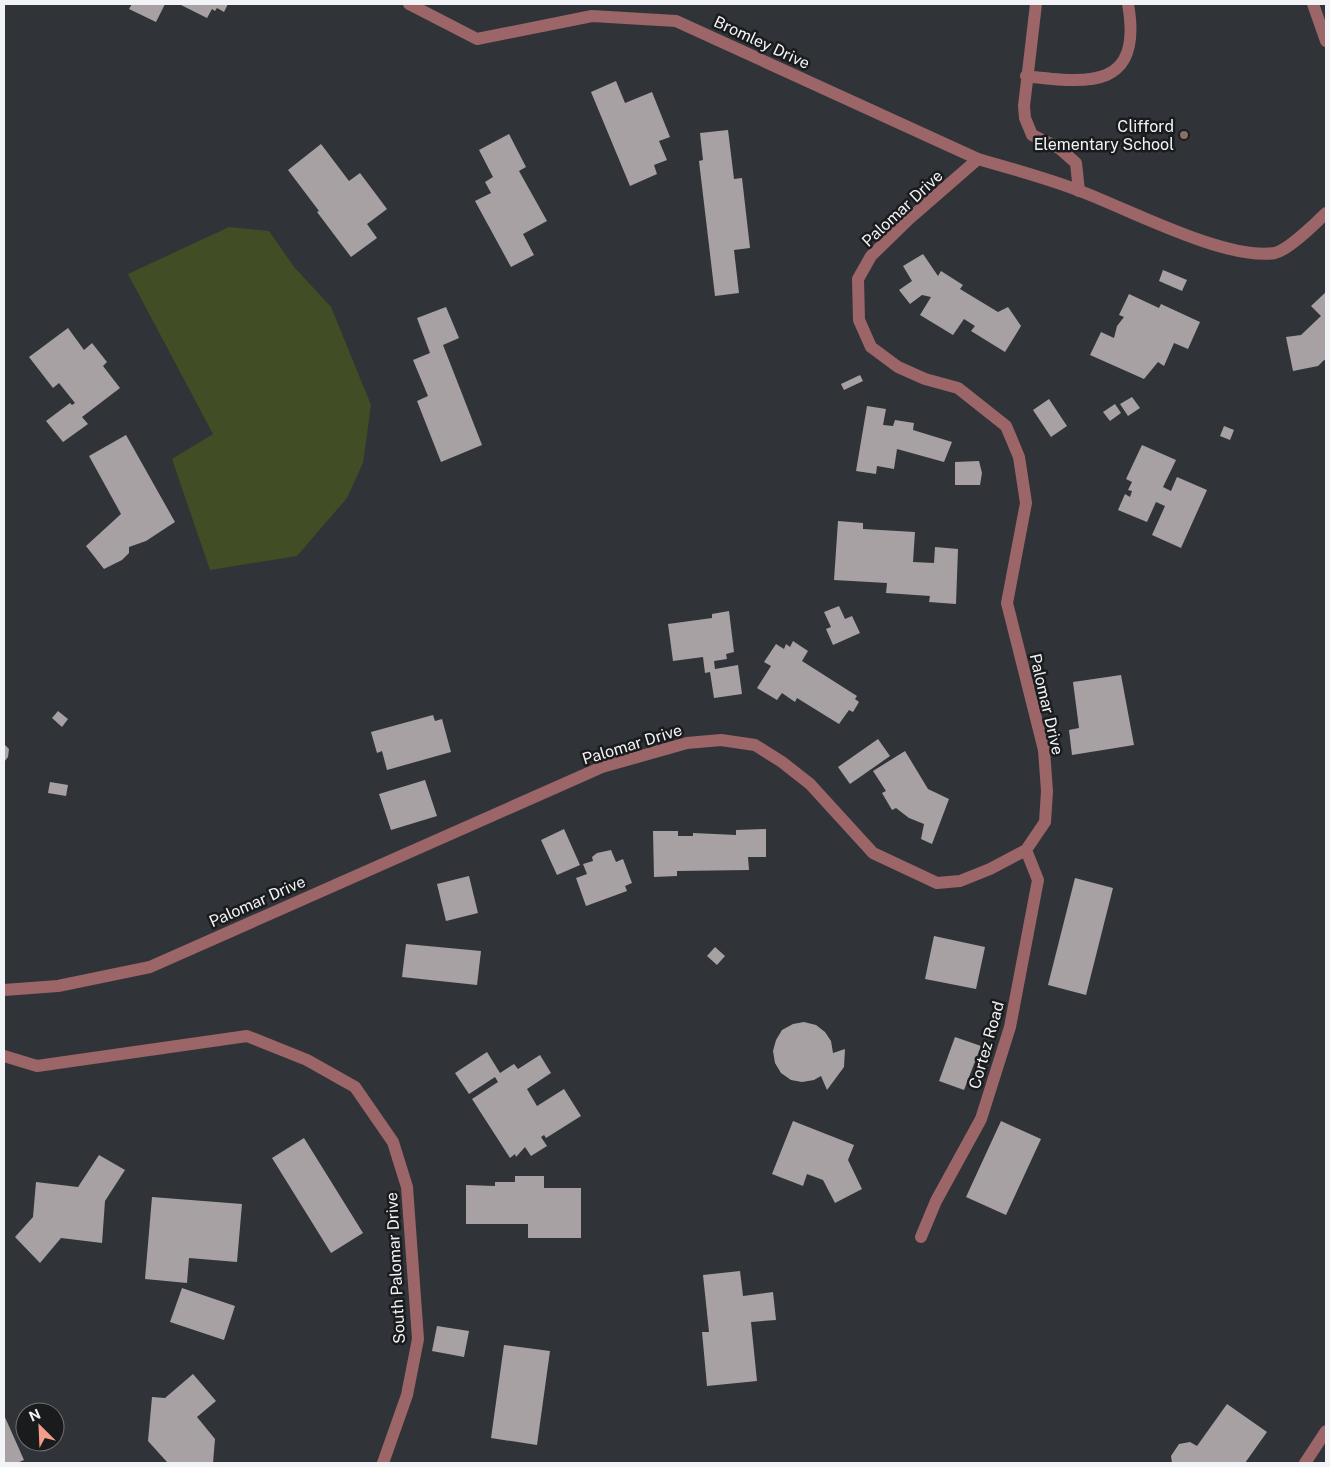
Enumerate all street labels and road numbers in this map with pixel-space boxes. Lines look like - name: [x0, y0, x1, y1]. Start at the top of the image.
- street label: Bromley Drive: [711, 12, 813, 73]
- street label: Palomar Drive: [858, 166, 947, 251]
- street label: Palomar Drive: [1026, 652, 1067, 757]
- street label: Palomar Drive: [580, 720, 684, 769]
- street label: Palomar Drive: [206, 872, 308, 931]
- street label: Cortez Road: [965, 999, 1008, 1091]
- street label: South Palomar Drive: [382, 1192, 409, 1344]

